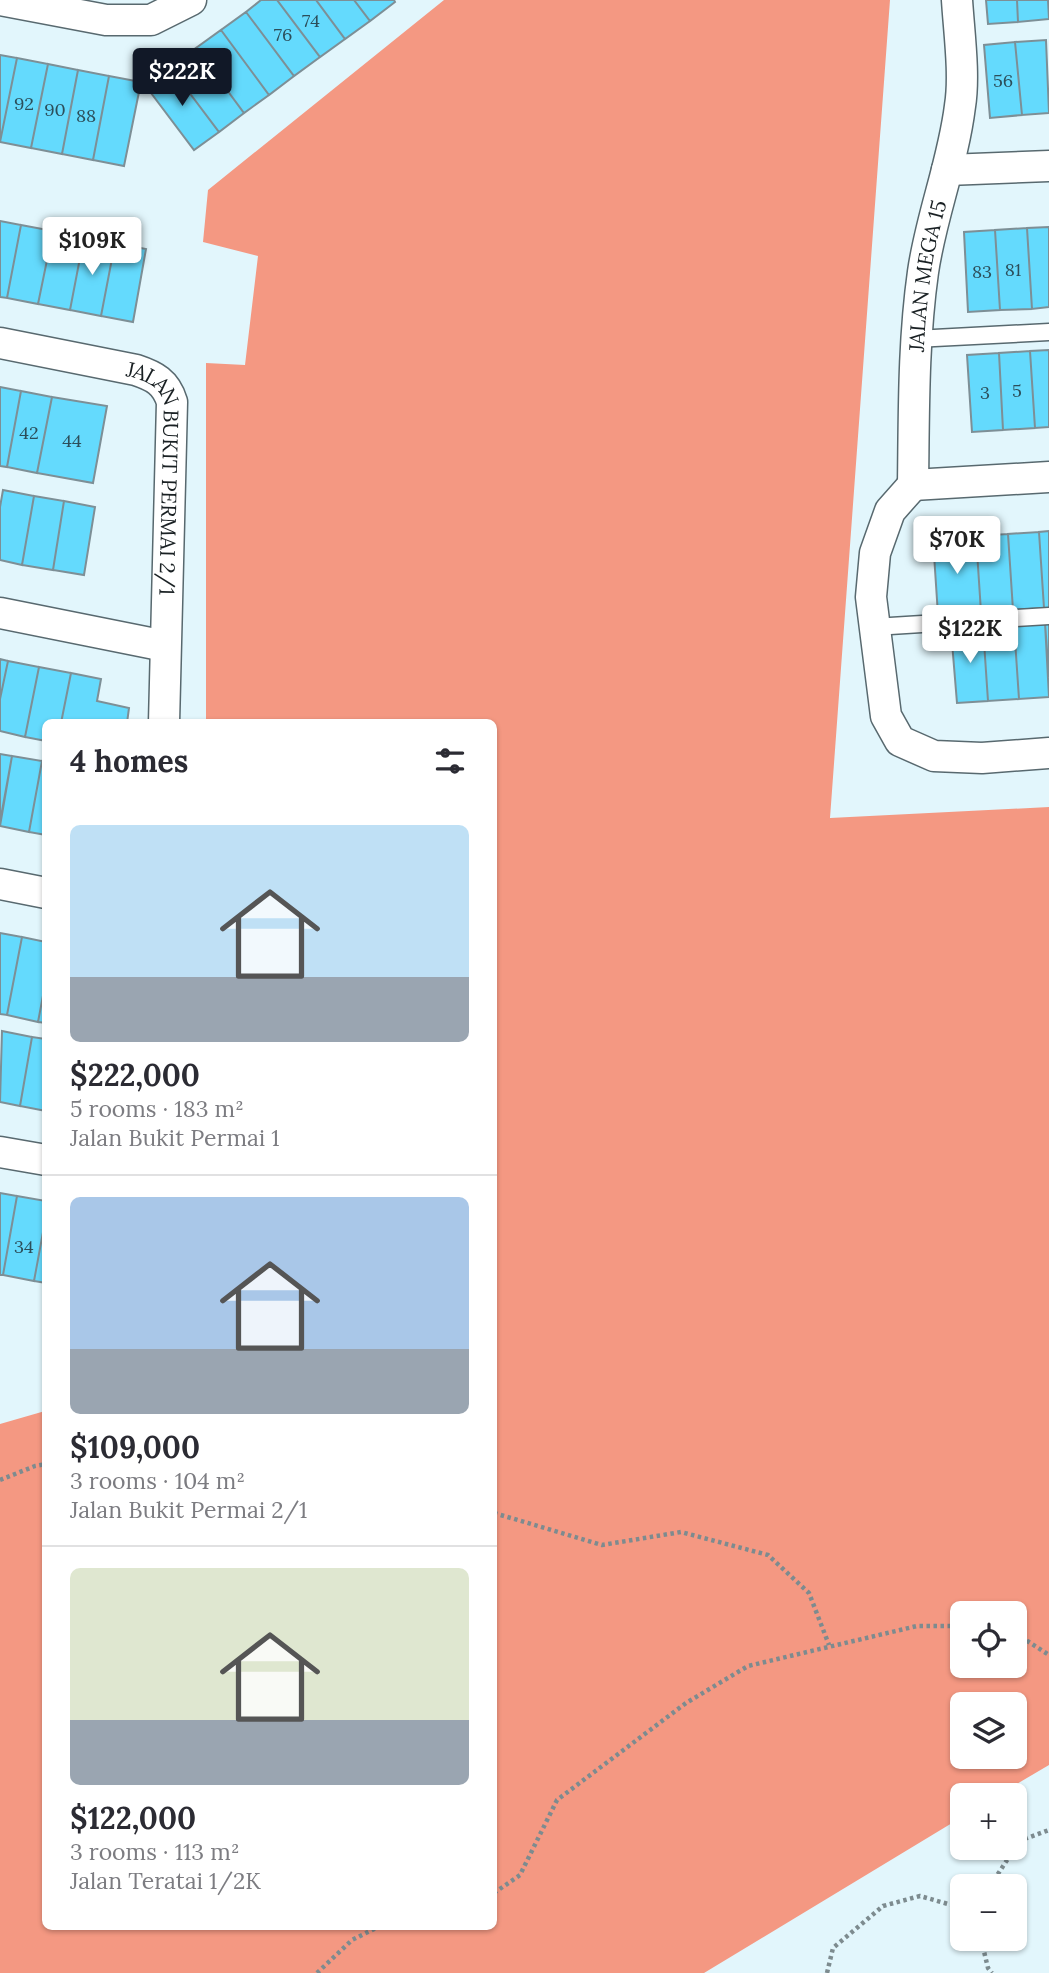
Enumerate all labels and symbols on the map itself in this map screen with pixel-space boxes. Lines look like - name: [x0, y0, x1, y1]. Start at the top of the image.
- house number: 74: [302, 9, 320, 32]
- house number: 76: [274, 23, 292, 46]
- pin: $222K: [133, 48, 231, 108]
- house number: 56: [993, 69, 1013, 92]
- house number: 92: [14, 92, 34, 115]
- house number: 90: [44, 98, 66, 121]
- house number: 88: [76, 104, 96, 127]
- street label: JALAN MEGA 15: [902, 197, 952, 354]
- pin: $109K: [43, 218, 141, 277]
- house number: 81: [1005, 258, 1021, 281]
- house number: 83: [972, 260, 992, 283]
- street label: JALAN BUKIT PERMAI 2/1: [123, 355, 186, 596]
- house number: 5: [1012, 379, 1022, 402]
- house number: 3: [980, 381, 990, 404]
- house number: 42: [19, 421, 39, 444]
- house number: 44: [62, 429, 82, 452]
- pin: $70K: [916, 516, 998, 576]
- pin: $122K: [921, 606, 1019, 665]
- house number: 34: [14, 1235, 34, 1258]

